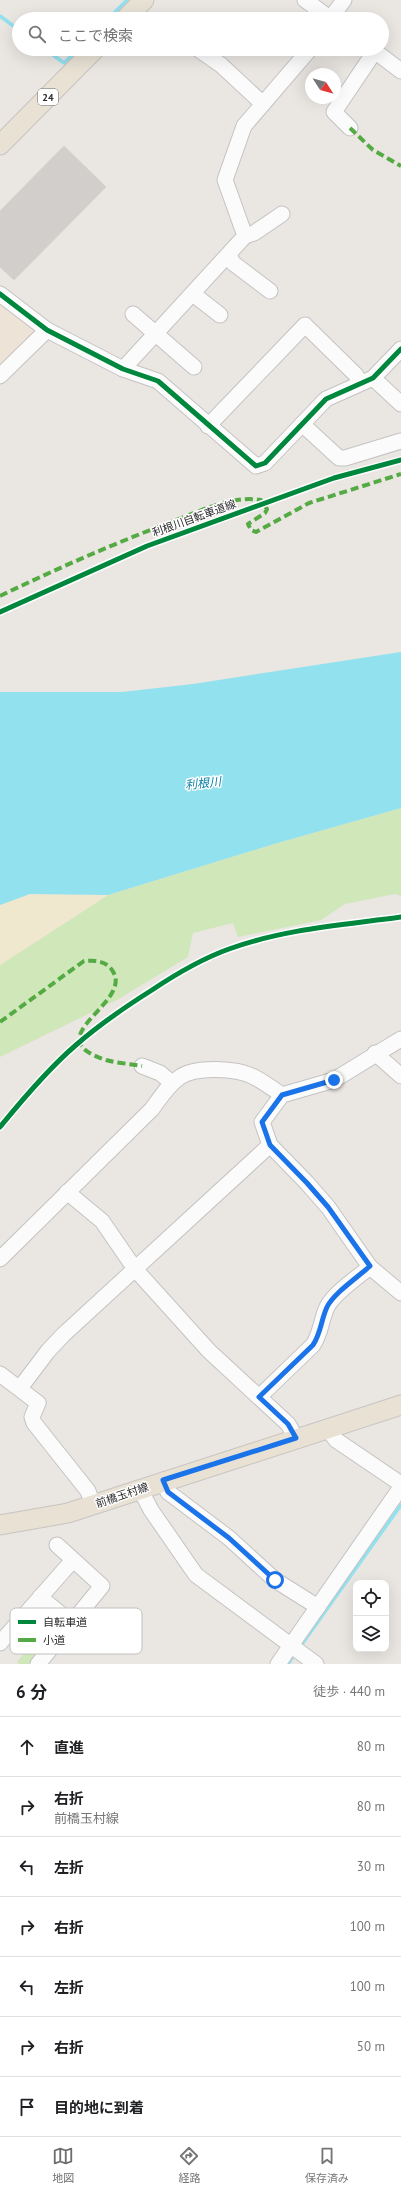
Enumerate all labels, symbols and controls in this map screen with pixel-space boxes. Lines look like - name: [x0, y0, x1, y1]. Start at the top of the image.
- search box: [12, 12, 389, 56]
- icon: search: [26, 23, 48, 45]
- text: ここで検索: [58, 26, 133, 45]
- north arrow: [305, 68, 341, 104]
- road number: 24: [38, 89, 58, 105]
- street label: 利根川自転車道線: [150, 496, 238, 540]
- water label: 利根川: [184, 773, 224, 792]
- route end: [325, 1071, 343, 1089]
- street label: 前橋玉村線: [94, 1479, 150, 1511]
- route start: [266, 1571, 284, 1589]
- map controls: [353, 1580, 389, 1652]
- button: locate: [353, 1580, 389, 1616]
- legend: [10, 1608, 142, 1654]
- text: 自転車道: [43, 1615, 87, 1629]
- button: layers: [353, 1616, 389, 1652]
- text: 小道: [43, 1633, 65, 1647]
- text: 6 分: [16, 1681, 47, 1703]
- text: 徒歩 · 440 m: [313, 1683, 385, 1700]
- icon: ahead: [16, 1736, 38, 1758]
- text: 直進: [54, 1738, 84, 1757]
- text: 80 m: [357, 1738, 385, 1755]
- text: 右折: [54, 1789, 84, 1808]
- icon: right: [16, 1796, 38, 1818]
- text: 80 m: [357, 1798, 385, 1815]
- text: 前橋玉村線: [54, 1810, 119, 1827]
- icon: left: [16, 1856, 38, 1878]
- text: 左折: [54, 1858, 84, 1877]
- text: 30 m: [357, 1858, 385, 1875]
- icon: right: [16, 1916, 38, 1938]
- text: 右折: [54, 1918, 84, 1937]
- text: 100 m: [350, 1918, 385, 1935]
- icon: left: [16, 1976, 38, 1998]
- text: 左折: [54, 1978, 84, 1997]
- text: 100 m: [350, 1978, 385, 1995]
- icon: right: [16, 2036, 38, 2058]
- text: 右折: [54, 2038, 84, 2057]
- text: 50 m: [357, 2038, 385, 2055]
- icon: arrive: [16, 2096, 38, 2118]
- text: 目的地に到着: [54, 2098, 144, 2117]
- tab: 地図: [52, 2145, 74, 2185]
- tab: 経路: [178, 2145, 200, 2185]
- tab: 保存済み: [305, 2145, 349, 2185]

